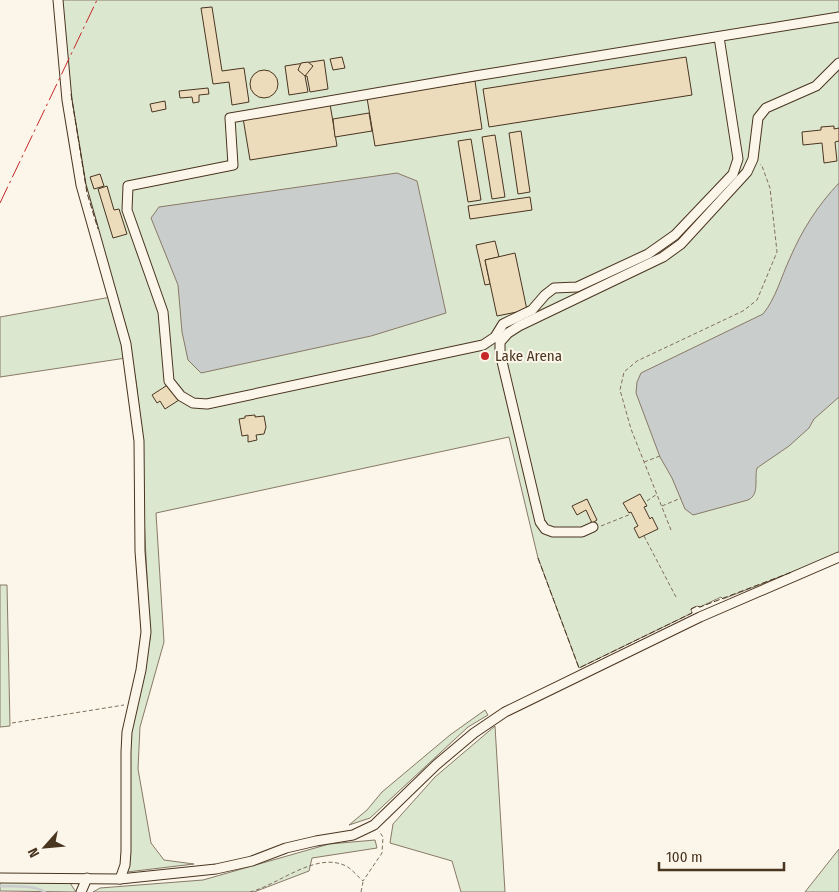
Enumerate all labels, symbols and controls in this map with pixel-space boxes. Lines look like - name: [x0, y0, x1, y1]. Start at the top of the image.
- place label: Lake Arena: [495, 347, 562, 365]
- marker: Lake Arena: [479, 350, 491, 362]
- north arrow: [20, 822, 70, 872]
- scale bar: [659, 840, 784, 872]
- text: N: [24, 845, 43, 860]
- text: 100 m: [666, 848, 703, 866]

